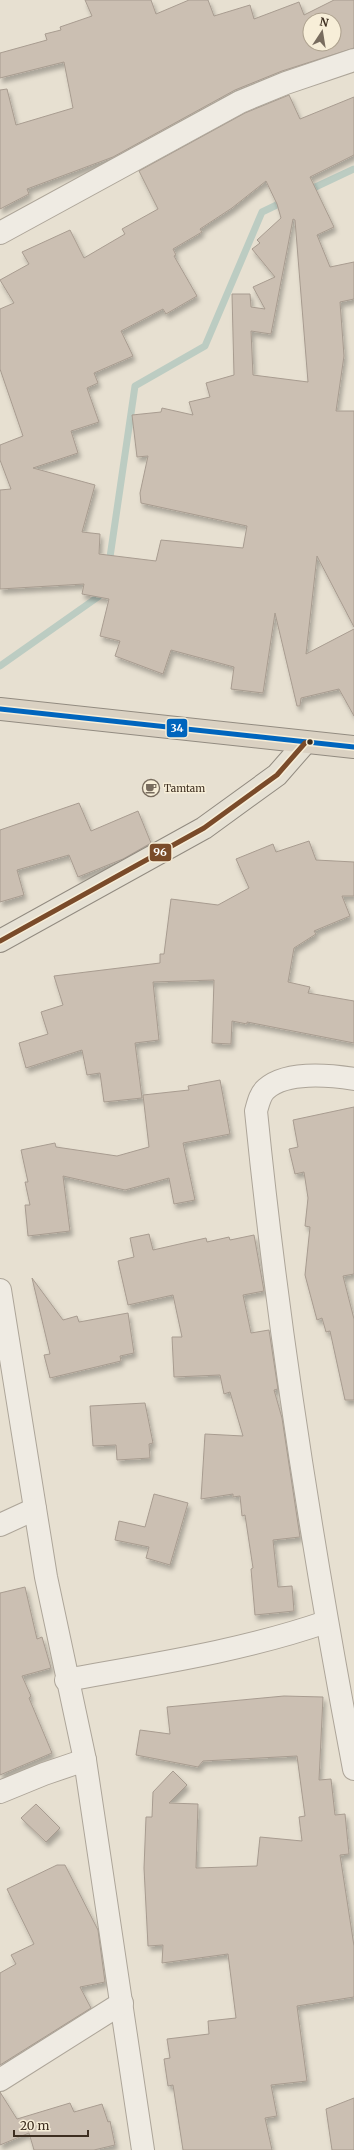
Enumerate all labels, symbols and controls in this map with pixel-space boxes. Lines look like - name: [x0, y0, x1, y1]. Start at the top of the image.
- north arrow: [302, 12, 342, 52]
- text: N: [318, 14, 330, 30]
- line badge: 34: [166, 718, 188, 738]
- text: 34: [170, 721, 184, 735]
- unlabelled marker: [305, 737, 315, 747]
- cafe icon: Tamtam: [141, 778, 161, 798]
- place label: Tamtam: [164, 782, 205, 795]
- line badge: 96: [149, 843, 172, 862]
- text: 96: [153, 845, 167, 859]
- scale bar: [14, 2112, 88, 2138]
- text: 20 m: [20, 2118, 49, 2133]

